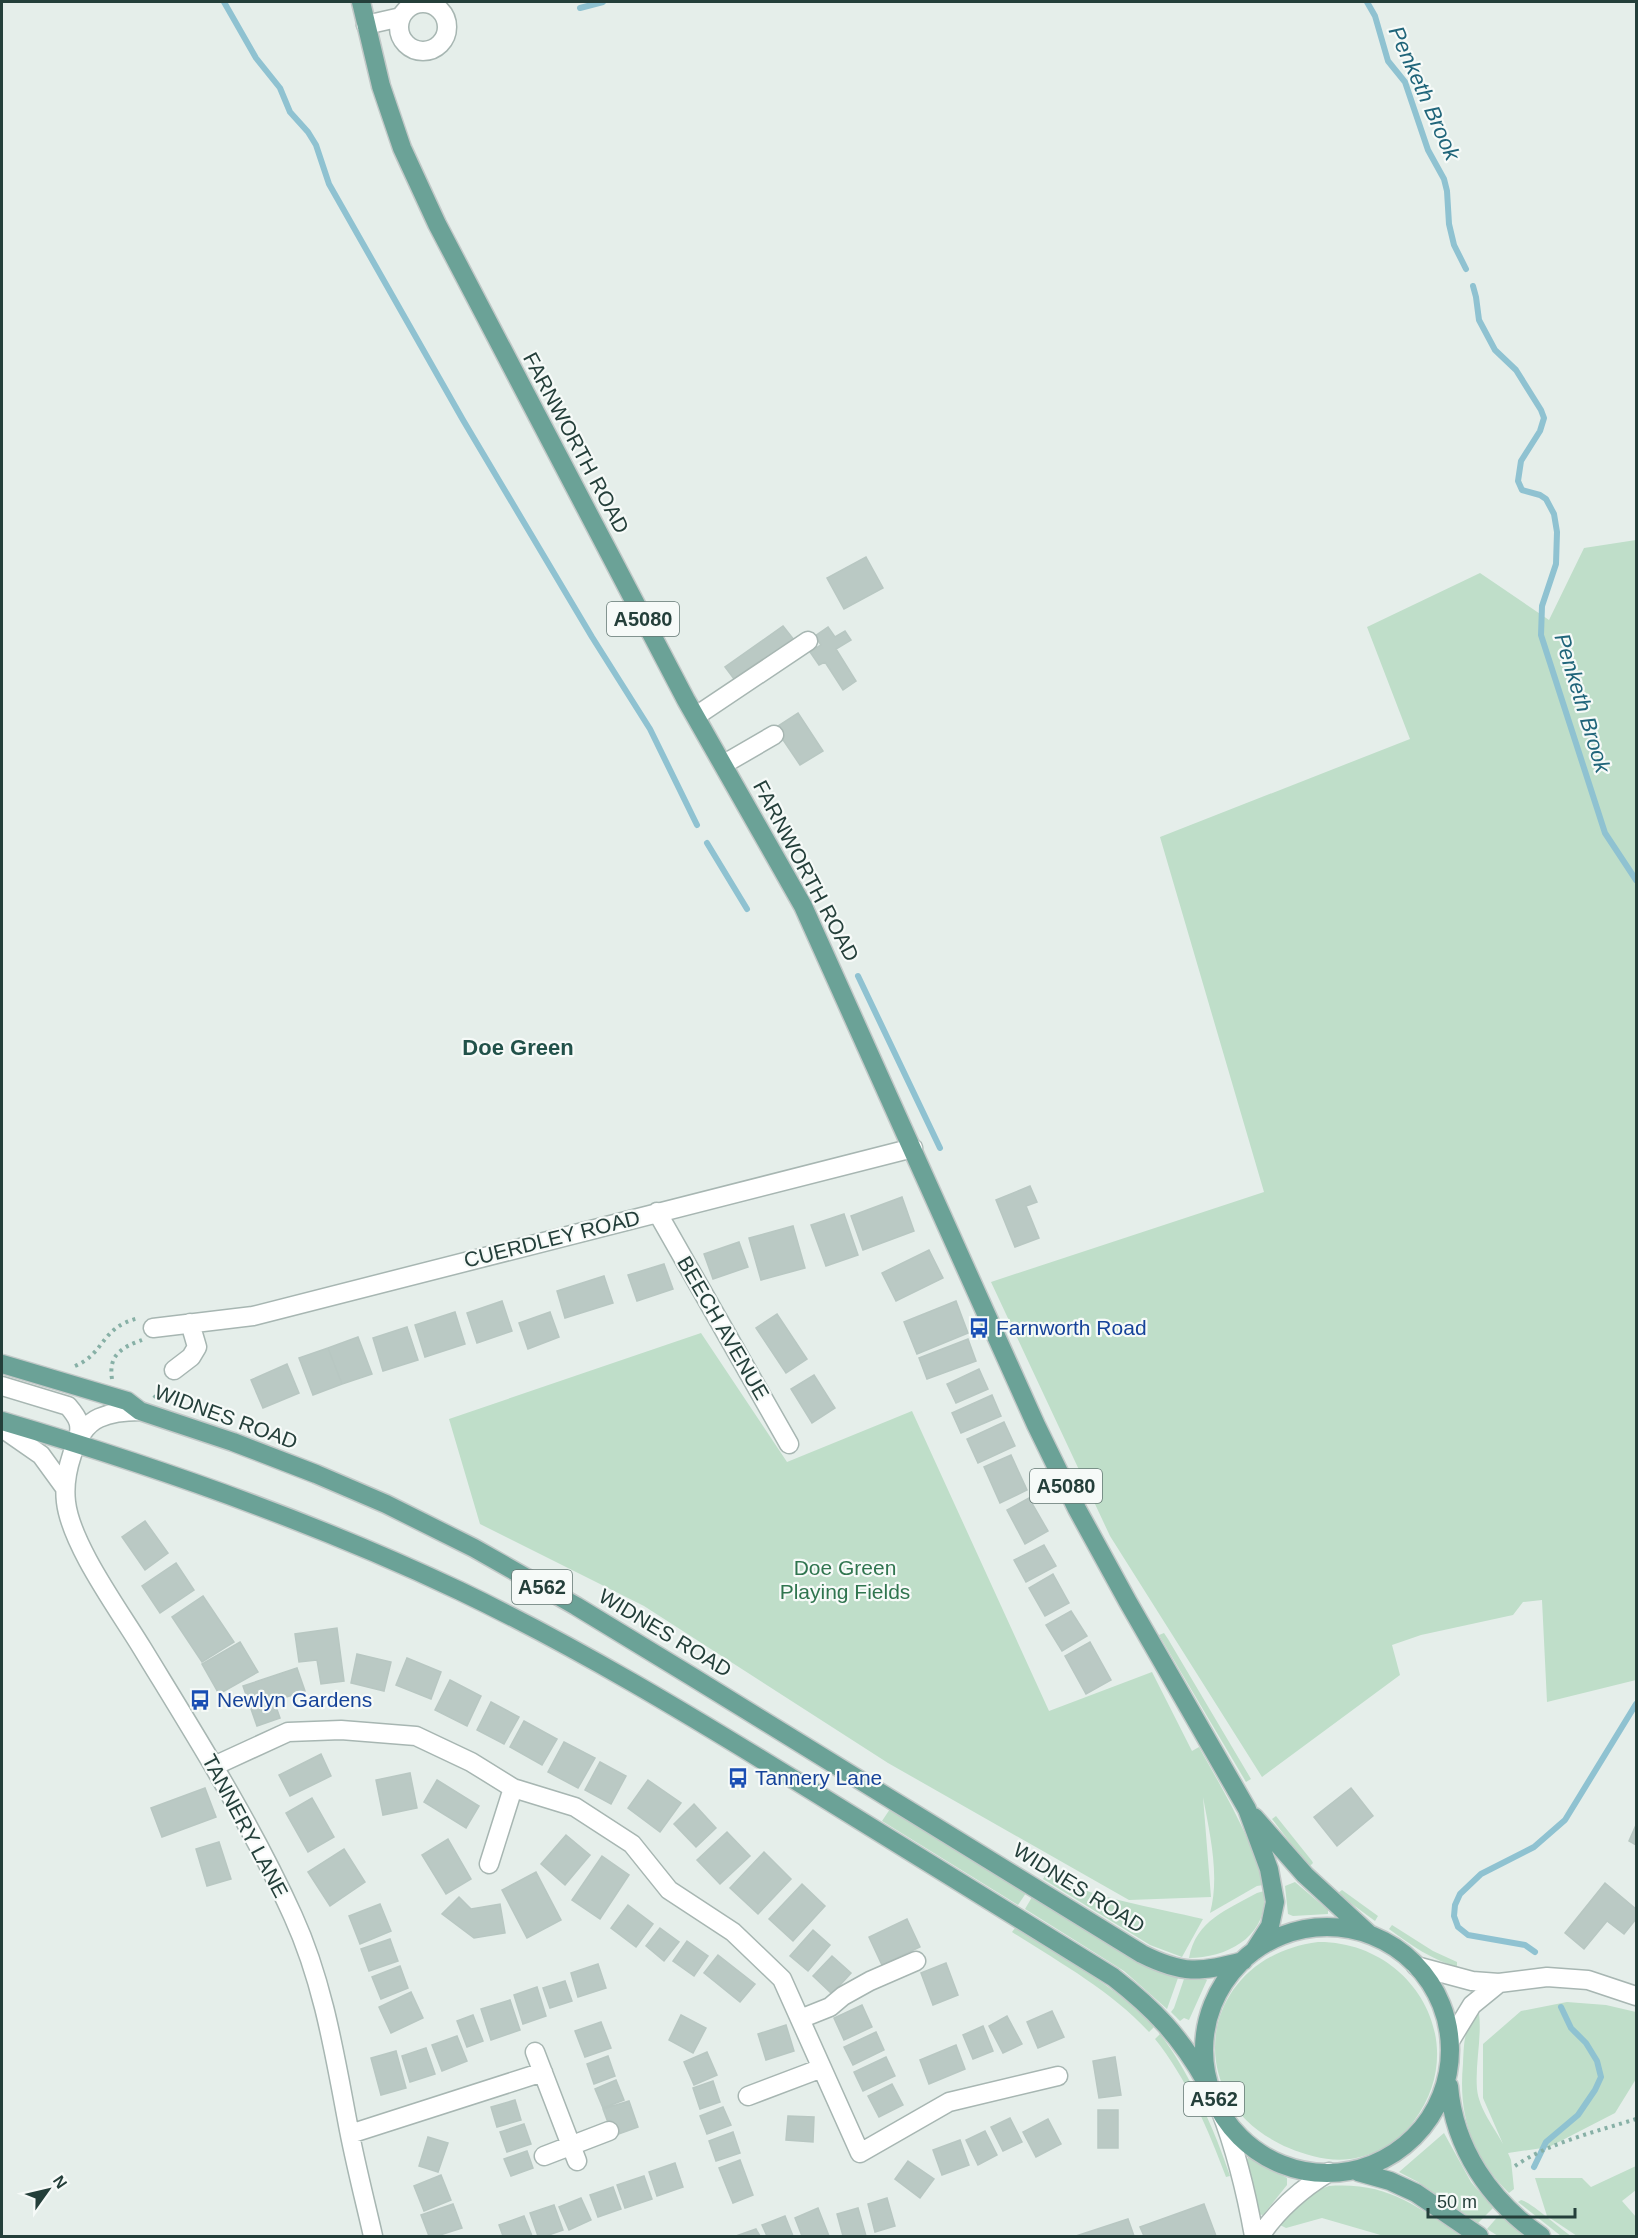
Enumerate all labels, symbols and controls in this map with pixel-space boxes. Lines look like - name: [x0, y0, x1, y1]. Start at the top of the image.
- water label: Penketh Brook: [1384, 22, 1466, 165]
- street label: FARNWORTH ROAD: [519, 348, 634, 537]
- road number: A5080: [607, 602, 679, 636]
- water label: Penketh Brook: [1549, 630, 1616, 777]
- street label: FARNWORTH ROAD: [749, 776, 864, 965]
- district label: Doe Green: [462, 1035, 574, 1060]
- street label: CUERDLEY ROAD: [462, 1206, 642, 1272]
- street label: BEECH AVENUE: [673, 1252, 774, 1404]
- bus stop icon: Farnworth Road: [967, 1316, 991, 1340]
- place label: Farnworth Road: [996, 1316, 1147, 1339]
- street label: WIDNES ROAD: [152, 1380, 301, 1453]
- road number: A5080: [1030, 1469, 1102, 1503]
- park label: Doe Green Playing Fields: [780, 1556, 910, 1603]
- road number: A562: [512, 1570, 572, 1604]
- street label: WIDNES ROAD: [595, 1584, 736, 1681]
- bus stop icon: Newlyn Gardens: [188, 1688, 212, 1712]
- place label: Newlyn Gardens: [217, 1688, 372, 1711]
- street label: TANNERY LANE: [198, 1750, 293, 1901]
- bus stop icon: Tannery Lane: [726, 1766, 750, 1790]
- place label: Tannery Lane: [755, 1766, 882, 1789]
- street label: WIDNES ROAD: [1009, 1838, 1149, 1937]
- road number: A562: [1184, 2082, 1244, 2116]
- north arrow: [18, 2160, 78, 2220]
- text: N: [50, 2172, 70, 2191]
- scale bar: [1428, 2181, 1575, 2219]
- text: 50 m: [1437, 2192, 1477, 2212]

